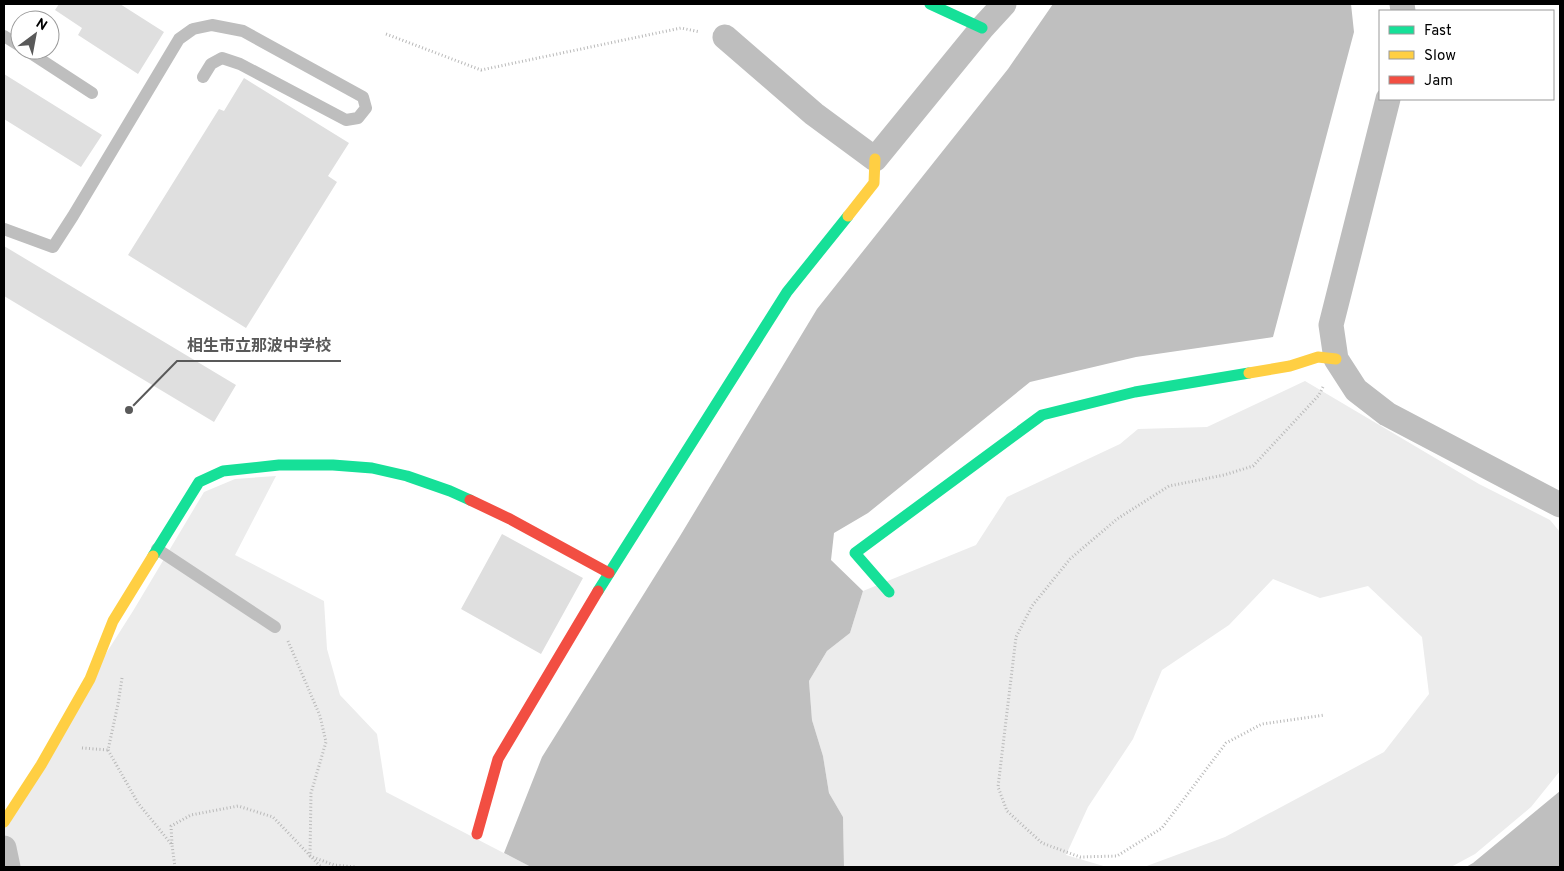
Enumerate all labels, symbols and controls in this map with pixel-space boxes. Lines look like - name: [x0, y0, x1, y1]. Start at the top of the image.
- north arrow: [10, 10, 60, 60]
- legend: [1379, 10, 1554, 100]
- text: N: [32, 15, 50, 35]
- text: Fast: [1424, 22, 1452, 41]
- text: Slow: [1424, 47, 1456, 66]
- text: Jam: [1424, 72, 1453, 91]
- callout: 相生市立那波中学校: [177, 330, 341, 361]
- text: 相生市立那波中学校: [187, 337, 331, 357]

